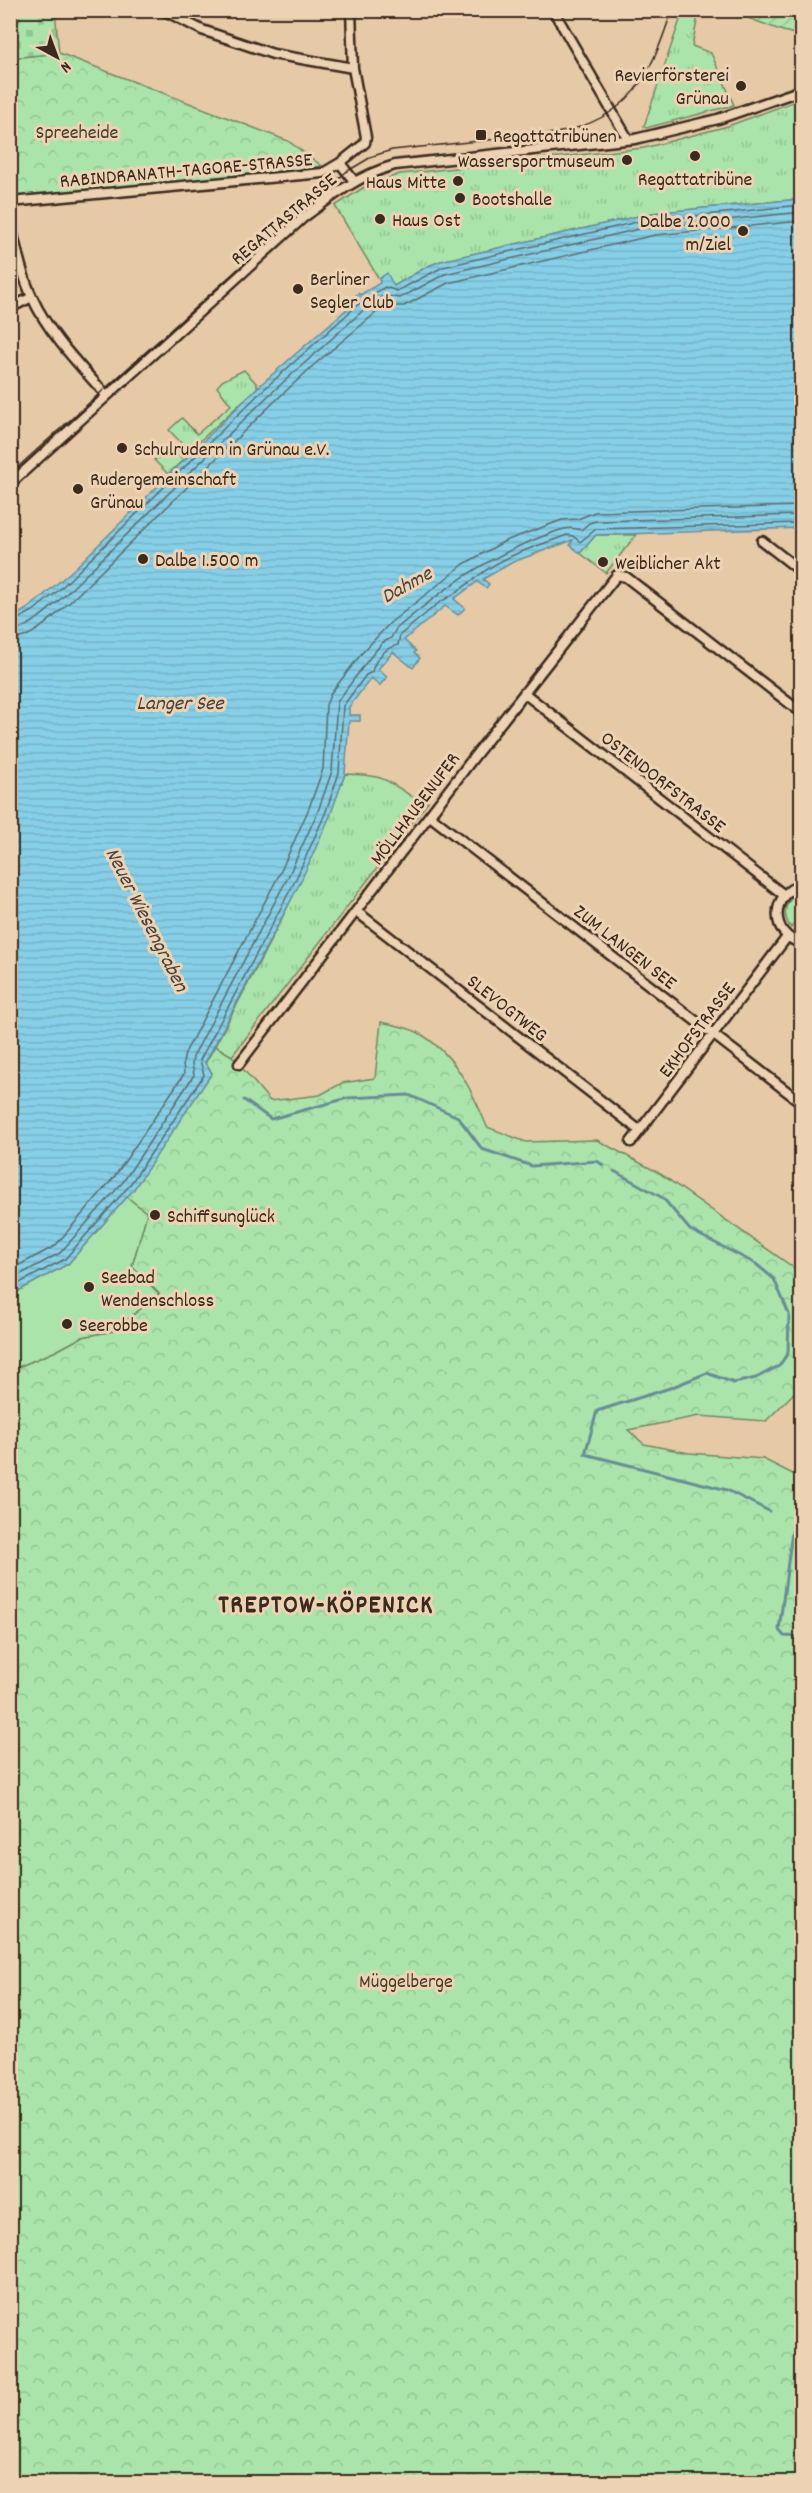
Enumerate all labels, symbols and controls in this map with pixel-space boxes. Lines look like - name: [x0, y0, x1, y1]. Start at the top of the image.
- north arrow: [27, 27, 87, 87]
- text: N: [55, 55, 76, 78]
- place label: Revierförsterei Grünau: [614, 63, 729, 114]
- marker: Revierförsterei Grünau: [734, 79, 748, 93]
- park label: Spreeheide: [36, 120, 119, 148]
- place label: Regattatribünen: [493, 124, 617, 152]
- marker: Regattatribünen: [474, 128, 488, 142]
- street label: RABINDRANATH-TAGORE-STRASSE: [59, 147, 314, 197]
- place label: Wassersportmuseum: [458, 149, 615, 177]
- marker: Regattatribüne: [688, 149, 702, 163]
- marker: Wassersportmuseum: [620, 153, 634, 167]
- street label: REGATTASTRASSE: [226, 167, 344, 273]
- place label: Regattatribüne: [638, 167, 752, 195]
- place label: Haus Mitte: [366, 170, 446, 198]
- marker: Haus Mitte: [451, 174, 465, 188]
- place label: Bootshalle: [472, 187, 552, 215]
- marker: Bootshalle: [453, 191, 467, 205]
- place label: Haus Ost: [392, 208, 461, 236]
- place label: Dalbe 2.000 m/Ziel: [640, 209, 731, 260]
- marker: Haus Ost: [373, 212, 387, 226]
- marker: Dalbe 2.000 m/Ziel: [736, 224, 750, 238]
- place label: Berliner Segler Club: [310, 267, 394, 318]
- marker: Berliner Segler Club: [291, 282, 305, 296]
- place label: Schulrudern in Grünau e.V.: [134, 437, 329, 465]
- marker: Schulrudern in Grünau e.V.: [115, 441, 129, 455]
- place label: Rudergemeinschaft Grünau: [90, 467, 236, 518]
- marker: Rudergemeinschaft Grünau: [71, 482, 85, 496]
- place label: Dalbe 1.500 m: [155, 548, 259, 576]
- place label: Weiblicher Akt: [615, 551, 721, 579]
- marker: Dalbe 1.500 m: [136, 552, 150, 566]
- marker: Weiblicher Akt: [596, 555, 610, 569]
- water label: Dahme: [377, 560, 440, 613]
- water label: Langer See: [137, 690, 225, 720]
- street label: OSTENDORFSTRASSE: [594, 726, 731, 841]
- street label: MÖLLHAUSENUFER: [365, 748, 468, 872]
- water label: Neuer Wiesengraben: [96, 843, 195, 999]
- street label: ZUM LANGEN SEE: [567, 899, 682, 998]
- street label: SLEVOGTWEG: [460, 969, 553, 1050]
- street label: EKHOFSTRASSE: [653, 977, 744, 1084]
- place label: Schiffsunglück: [167, 1204, 275, 1232]
- marker: Schiffsunglück: [148, 1208, 162, 1222]
- place label: Seebad Wendenschloss: [101, 1265, 214, 1316]
- marker: Seebad Wendenschloss: [82, 1280, 96, 1294]
- place label: Seerobbe: [79, 1313, 148, 1341]
- marker: Seerobbe: [60, 1317, 74, 1331]
- district label: TREPTOW-KÖPENICK: [218, 1588, 434, 1625]
- park label: Müggelberge: [359, 1969, 453, 1997]

